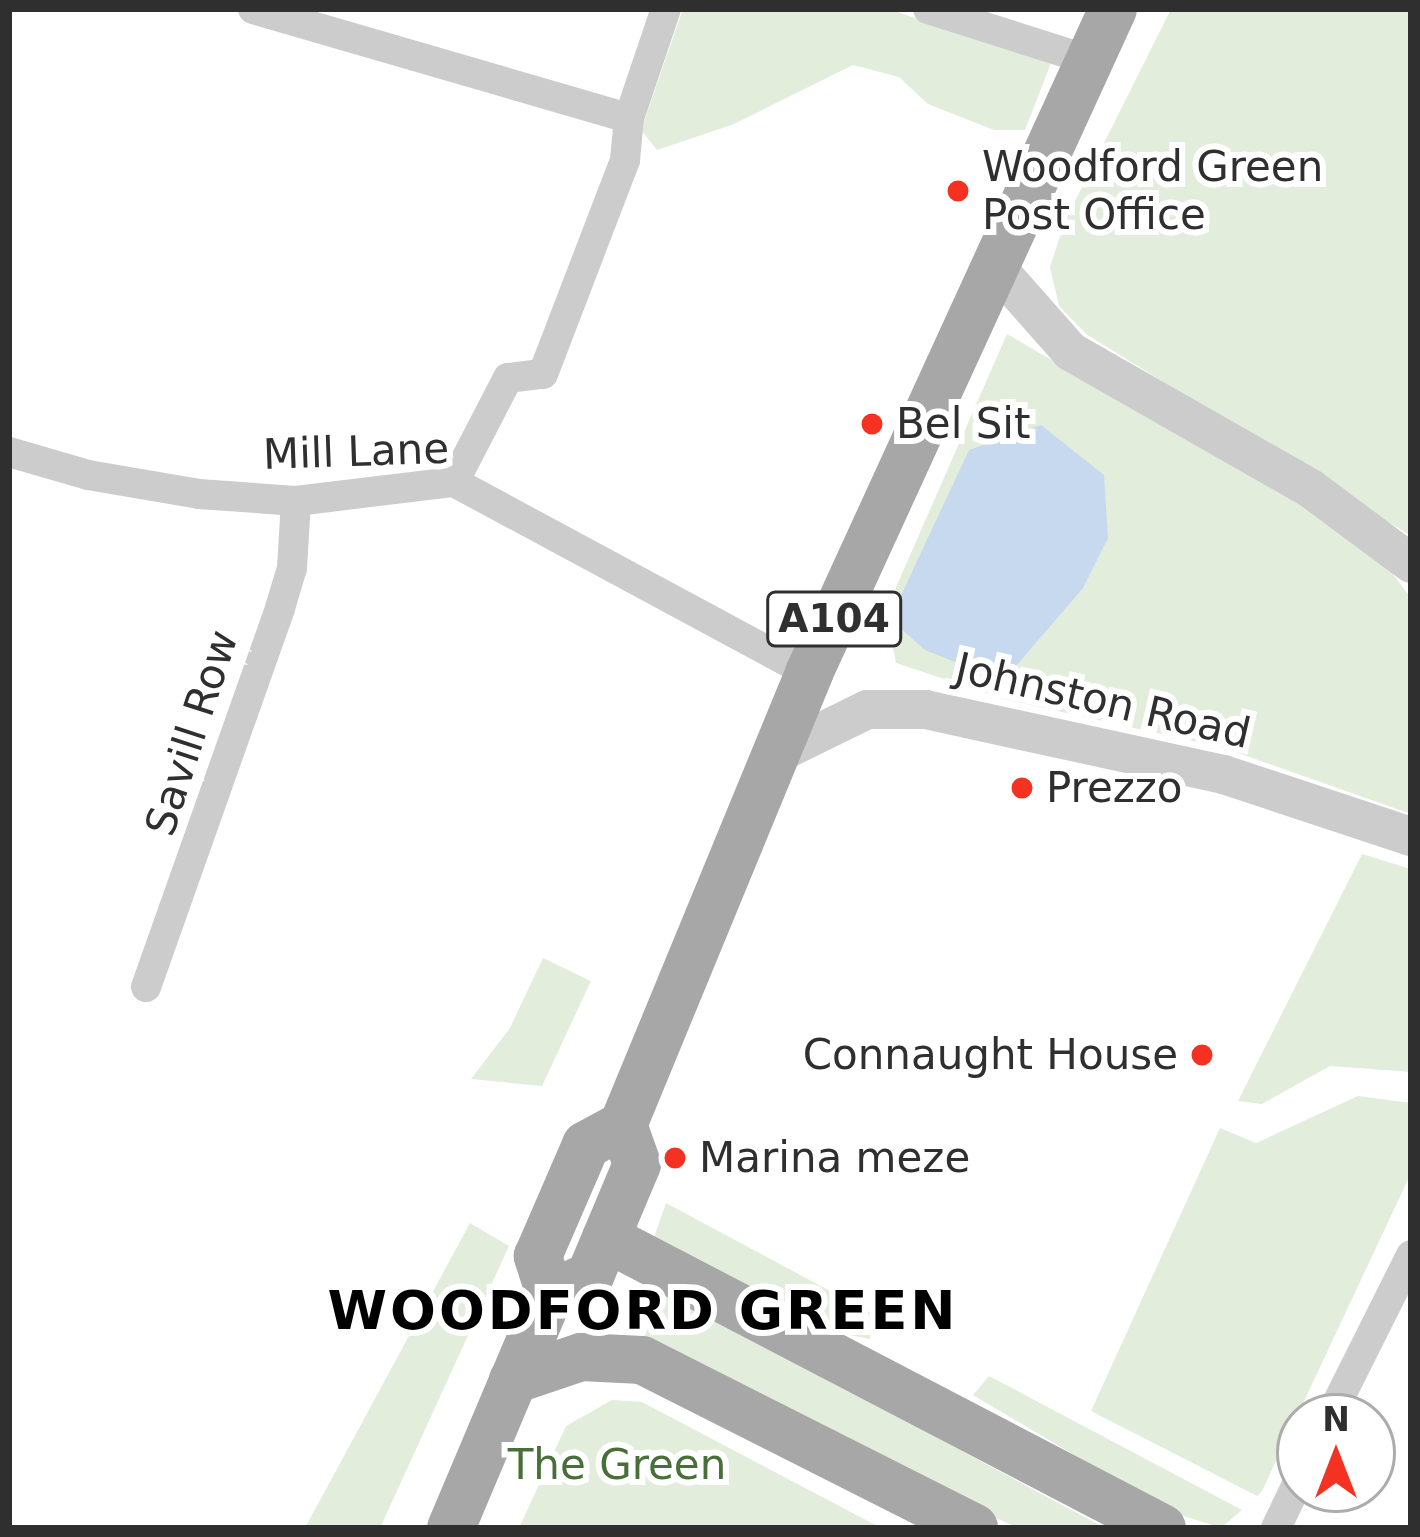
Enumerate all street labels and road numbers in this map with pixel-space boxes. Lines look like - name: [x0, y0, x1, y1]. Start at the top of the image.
- street label: Mill Lane: [262, 424, 450, 480]
- road number: A104: [765, 586, 903, 652]
- street label: Savill Row: [135, 624, 249, 842]
- street label: Johnston Road: [951, 643, 1255, 759]

